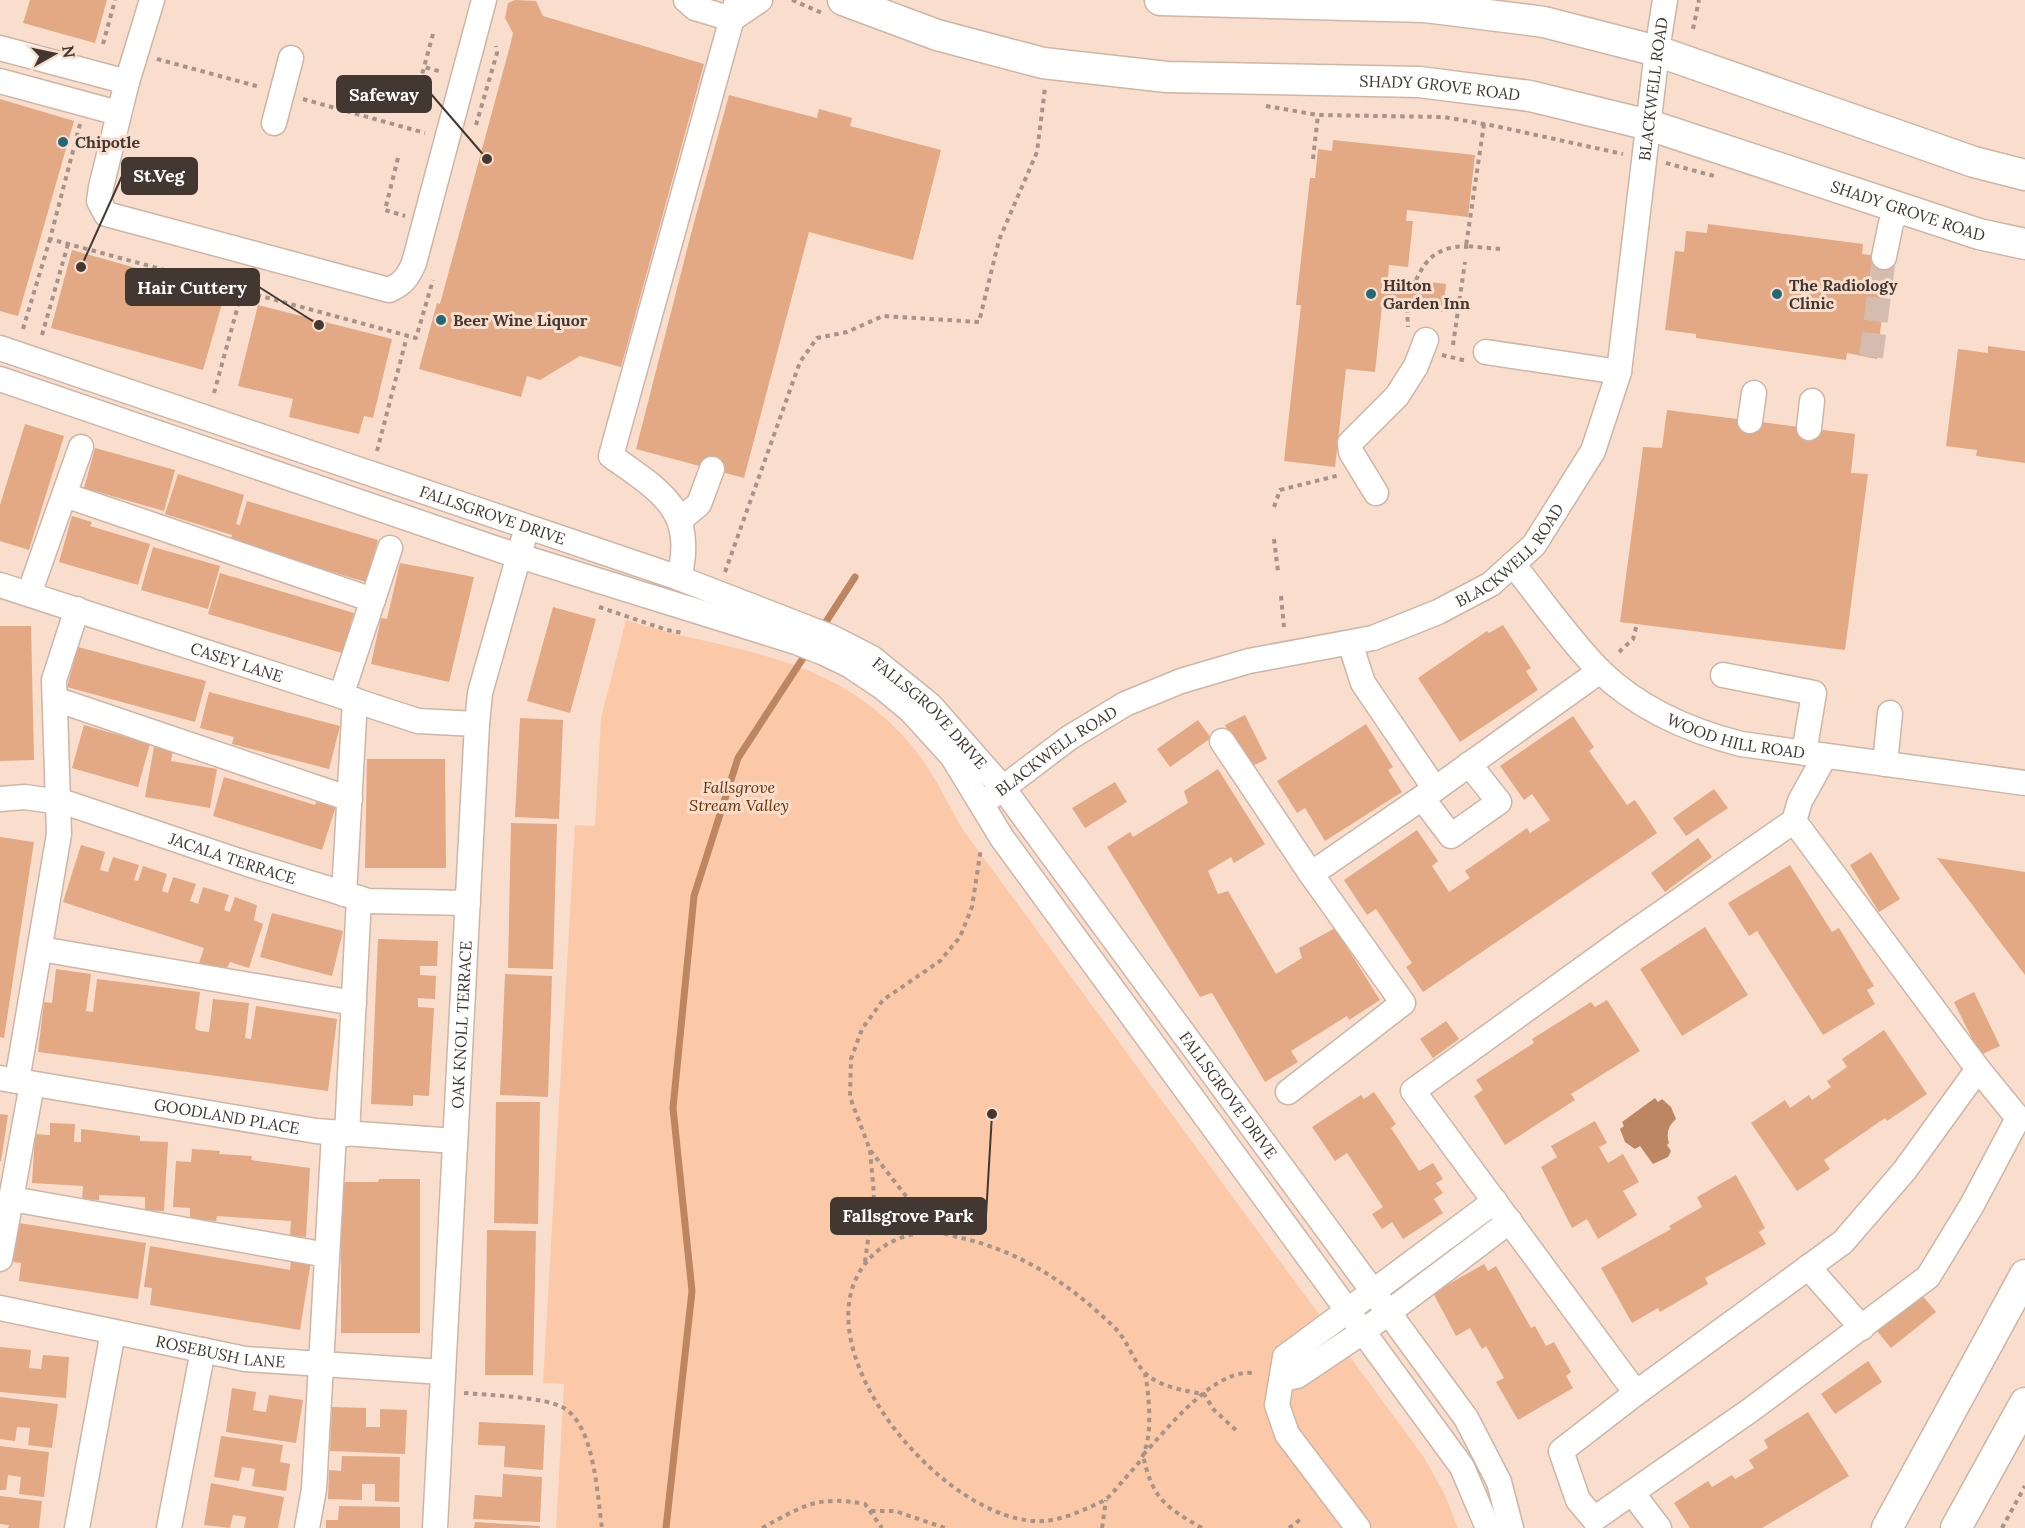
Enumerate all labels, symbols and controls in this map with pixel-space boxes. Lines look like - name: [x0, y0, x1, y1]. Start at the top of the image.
- street label: BLACKWELL ROAD: [1634, 16, 1672, 162]
- north arrow: [24, 24, 84, 84]
- text: N: [58, 44, 80, 59]
- street label: SHADY GROVE ROAD: [1359, 71, 1522, 105]
- callout: Safeway: [337, 76, 431, 112]
- text: Safeway: [349, 83, 419, 106]
- place label: Chipotle: [75, 132, 140, 152]
- marker: Chipotle: [56, 135, 70, 149]
- callout: St.Veg: [122, 158, 197, 194]
- text: St.Veg: [133, 164, 186, 187]
- street label: SHADY GROVE ROAD: [1828, 176, 1987, 245]
- callout: Hair Cuttery: [126, 269, 259, 305]
- place label: Hilton Garden Inn: [1383, 275, 1470, 313]
- place label: The Radiology Clinic: [1789, 275, 1898, 313]
- text: Hair Cuttery: [137, 276, 247, 299]
- marker: Hilton Garden Inn: [1364, 287, 1378, 301]
- marker: The Radiology Clinic: [1770, 287, 1784, 301]
- place label: Beer Wine Liquor: [453, 310, 588, 330]
- marker: Beer Wine Liquor: [434, 313, 448, 327]
- street label: FALLSGROVE DRIVE: [417, 481, 568, 549]
- street label: BLACKWELL ROAD: [1452, 499, 1568, 611]
- street label: CASEY LANE: [188, 638, 286, 686]
- street label: FALLSGROVE DRIVE: [868, 652, 992, 773]
- street label: BLACKWELL ROAD: [991, 701, 1121, 800]
- street label: WOOD HILL ROAD: [1664, 709, 1806, 763]
- park label: Fallsgrove Stream Valley: [689, 777, 789, 815]
- street label: JACALA TERRACE: [165, 828, 299, 888]
- street label: OAK KNOLL TERRACE: [447, 940, 476, 1109]
- street label: FALLSGROVE DRIVE: [1175, 1027, 1282, 1162]
- street label: GOODLAND PLACE: [153, 1094, 301, 1138]
- callout: Fallsgrove Park: [831, 1198, 986, 1234]
- text: Fallsgrove Park: [842, 1204, 974, 1227]
- street label: ROSEBUSH LANE: [154, 1331, 286, 1372]

